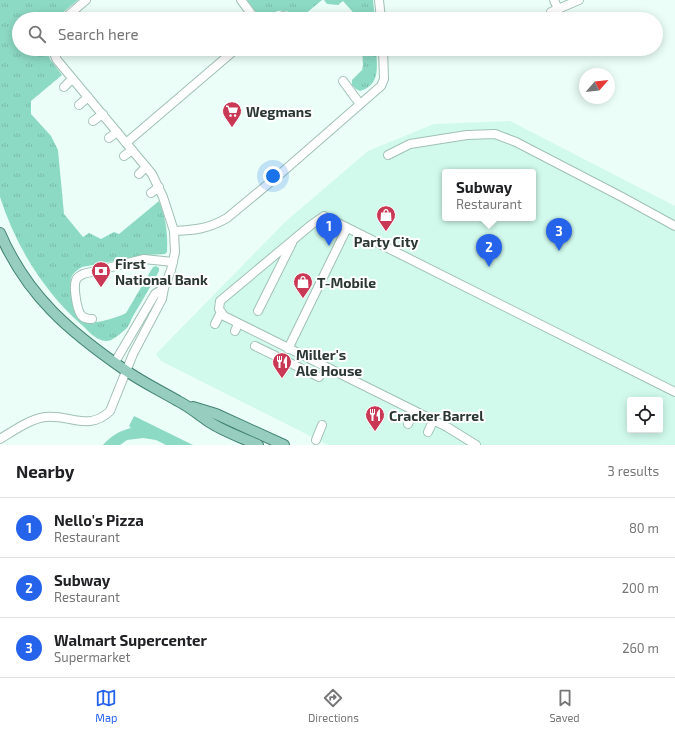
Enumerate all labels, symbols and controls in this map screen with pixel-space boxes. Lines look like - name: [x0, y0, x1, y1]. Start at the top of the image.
- search box: [12, 12, 663, 56]
- icon: search: [26, 23, 48, 45]
- text: Search here: [58, 25, 139, 43]
- north arrow: [579, 68, 615, 104]
- supermarket icon: Wegmans: [221, 100, 243, 128]
- place label: Wegmans: [246, 103, 312, 120]
- your location: [263, 166, 283, 186]
- popup: [442, 169, 536, 221]
- text: Subway: [456, 178, 512, 196]
- text: Restaurant: [456, 196, 522, 212]
- shop icon: Party City: [375, 204, 397, 232]
- pin: 1: [316, 213, 342, 246]
- pin: 3: [546, 218, 572, 251]
- place label: Party City: [354, 233, 418, 250]
- pin: 2: [476, 234, 502, 267]
- place label: First National Bank: [115, 255, 208, 288]
- bank icon: First National Bank: [90, 260, 112, 288]
- shop icon: T-Mobile: [292, 271, 314, 299]
- place label: T-Mobile: [317, 274, 376, 291]
- place label: Miller's Ale House: [296, 346, 362, 379]
- restaurant icon: Miller's Ale House: [271, 351, 293, 379]
- map controls: [627, 397, 663, 433]
- button: locate: [627, 397, 663, 433]
- restaurant icon: Cracker Barrel: [364, 404, 386, 432]
- place label: Cracker Barrel: [389, 407, 484, 424]
- text: Nearby: [16, 461, 74, 481]
- text: 3 results: [608, 463, 659, 479]
- text: Nello's Pizza: [54, 511, 144, 529]
- text: 1: [26, 520, 32, 536]
- text: 80 m: [629, 520, 659, 536]
- text: Restaurant: [54, 529, 120, 545]
- text: Subway: [54, 571, 110, 589]
- text: 2: [25, 580, 33, 596]
- text: 200 m: [622, 580, 659, 596]
- text: Restaurant: [54, 589, 120, 605]
- text: Walmart Supercenter: [54, 631, 207, 649]
- text: 3: [25, 640, 33, 656]
- text: 260 m: [622, 640, 659, 656]
- text: Supermarket: [54, 649, 131, 665]
- tab: Map: [95, 687, 117, 724]
- tab: Directions: [308, 687, 359, 724]
- tab: Saved: [549, 687, 580, 724]

